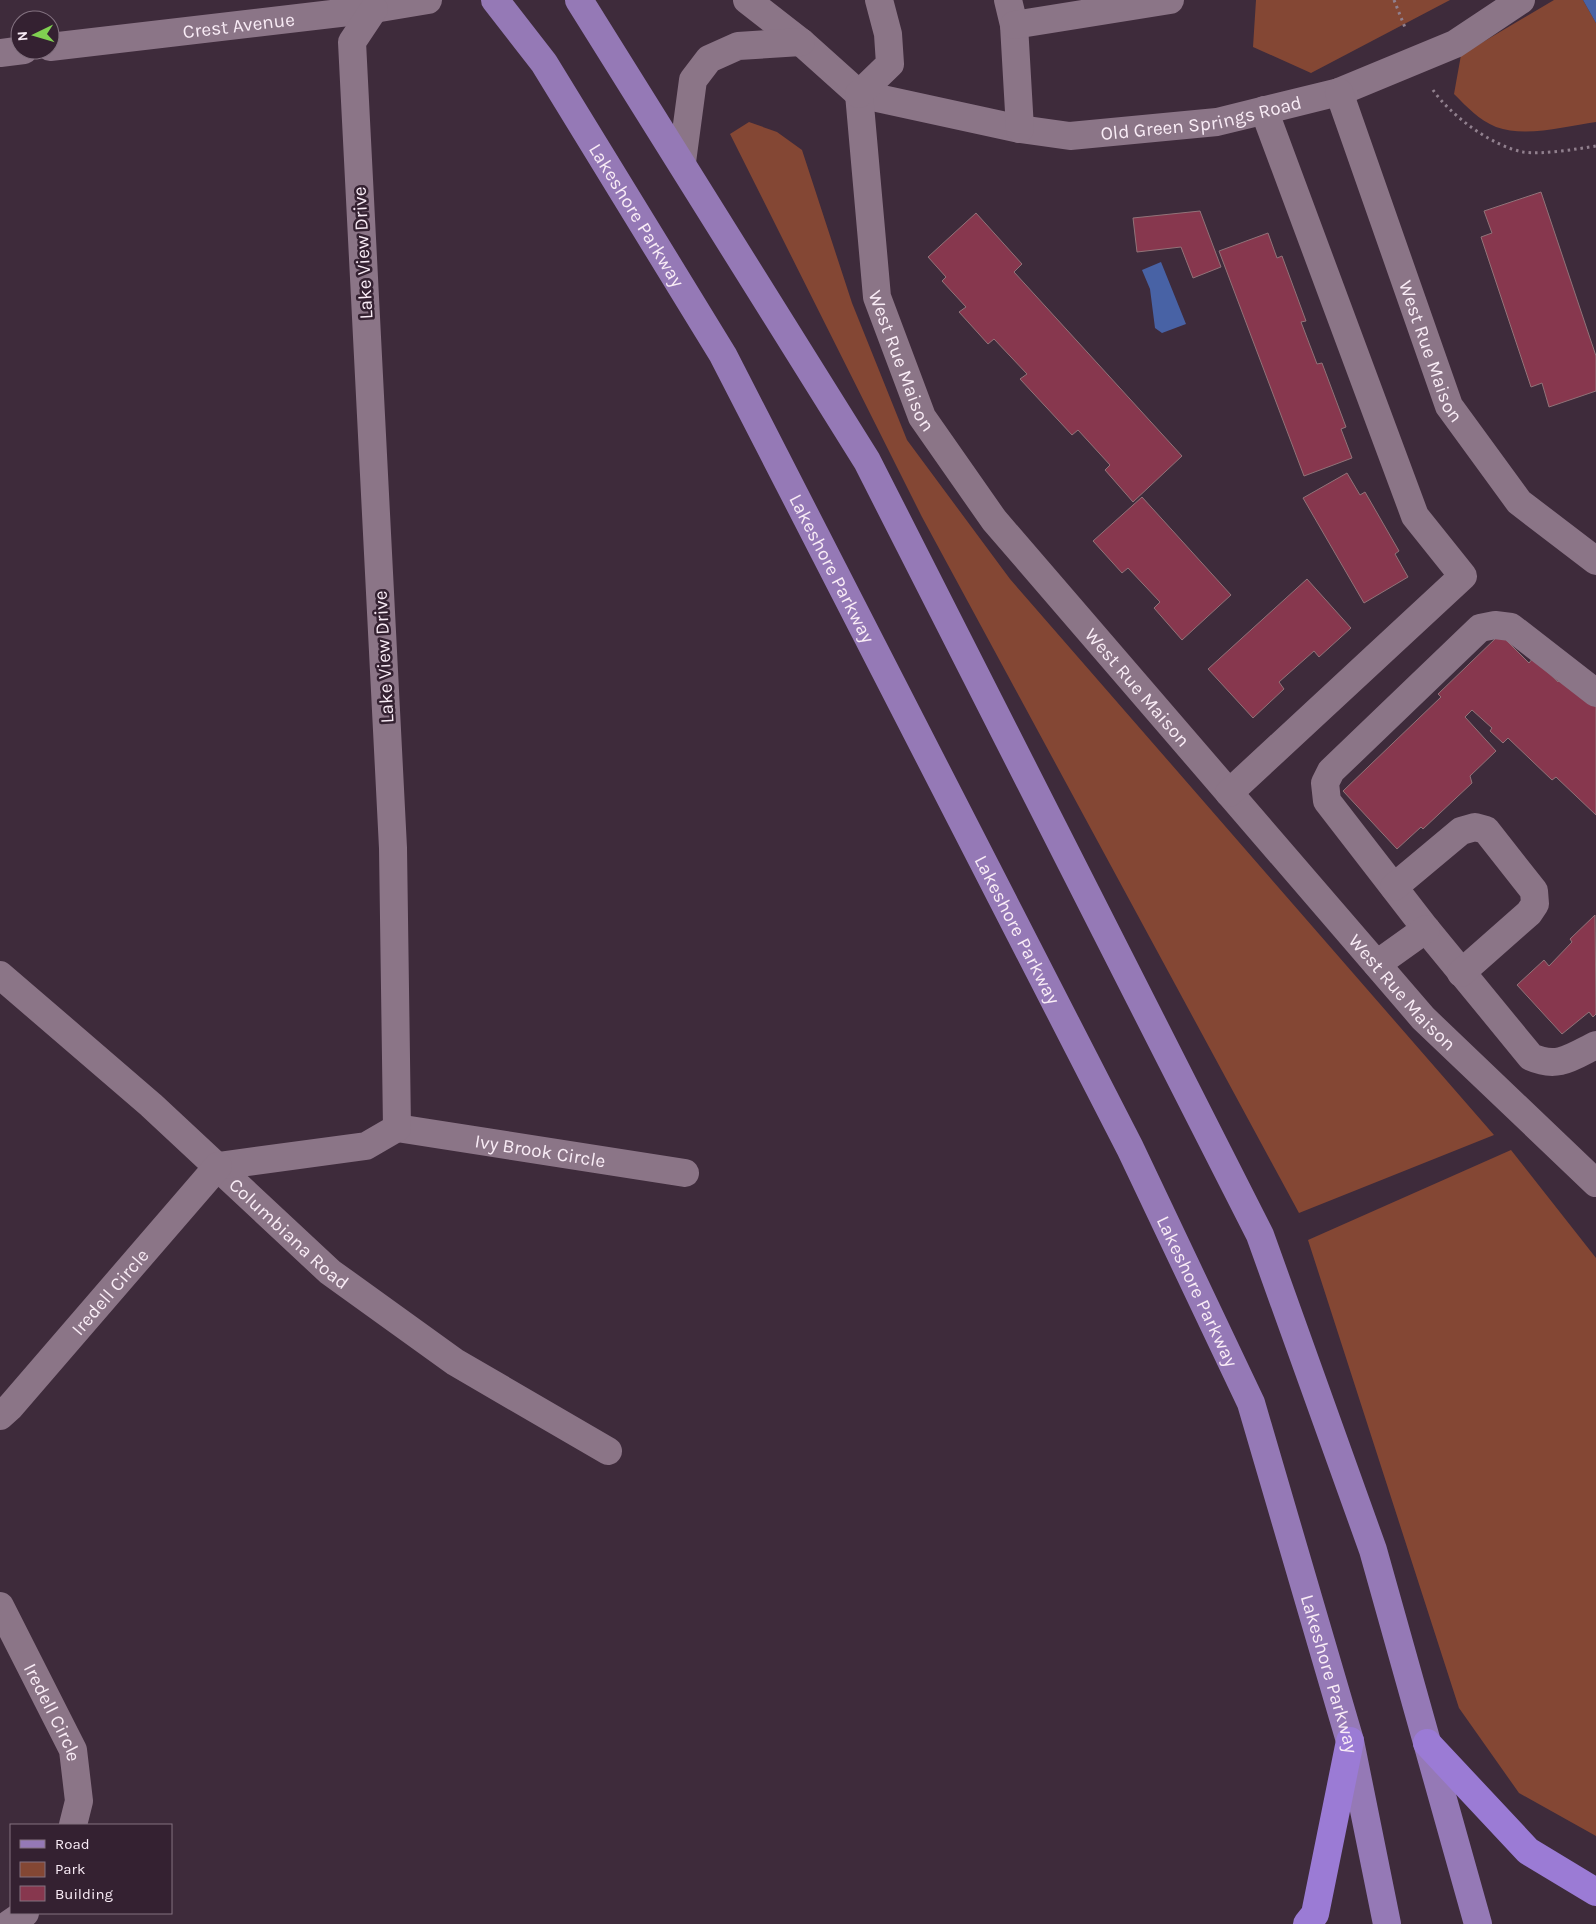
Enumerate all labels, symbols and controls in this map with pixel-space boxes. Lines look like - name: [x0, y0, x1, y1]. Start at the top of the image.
- street label: Crest Avenue: [182, 8, 296, 43]
- north arrow: [10, 10, 60, 60]
- text: N: [14, 30, 31, 42]
- street label: Old Green Springs Road: [1100, 92, 1304, 145]
- street label: Lakeshore Parkway: [584, 140, 689, 291]
- street label: Lake View Drive: [349, 186, 377, 320]
- street label: West Rue Maison: [1394, 278, 1467, 427]
- street label: West Rue Maison: [863, 287, 939, 436]
- street label: Lakeshore Parkway: [784, 490, 879, 647]
- street label: Lake View Drive: [370, 590, 398, 724]
- street label: West Rue Maison: [1080, 624, 1194, 751]
- street label: Lakeshore Parkway: [970, 852, 1064, 1008]
- street label: West Rue Maison: [1344, 930, 1460, 1055]
- street label: Ivy Brook Circle: [473, 1130, 607, 1172]
- street label: Columbiana Road: [224, 1174, 353, 1294]
- street label: Lakeshore Parkway: [1152, 1212, 1242, 1371]
- street label: Iredell Circle: [67, 1244, 154, 1340]
- street label: Lakeshore Parkway: [1296, 1592, 1362, 1755]
- street label: Iredell Circle: [19, 1660, 84, 1763]
- legend: [10, 1824, 172, 1914]
- text: Road: [55, 1835, 90, 1853]
- text: Park: [55, 1860, 85, 1878]
- text: Building: [55, 1885, 113, 1903]

